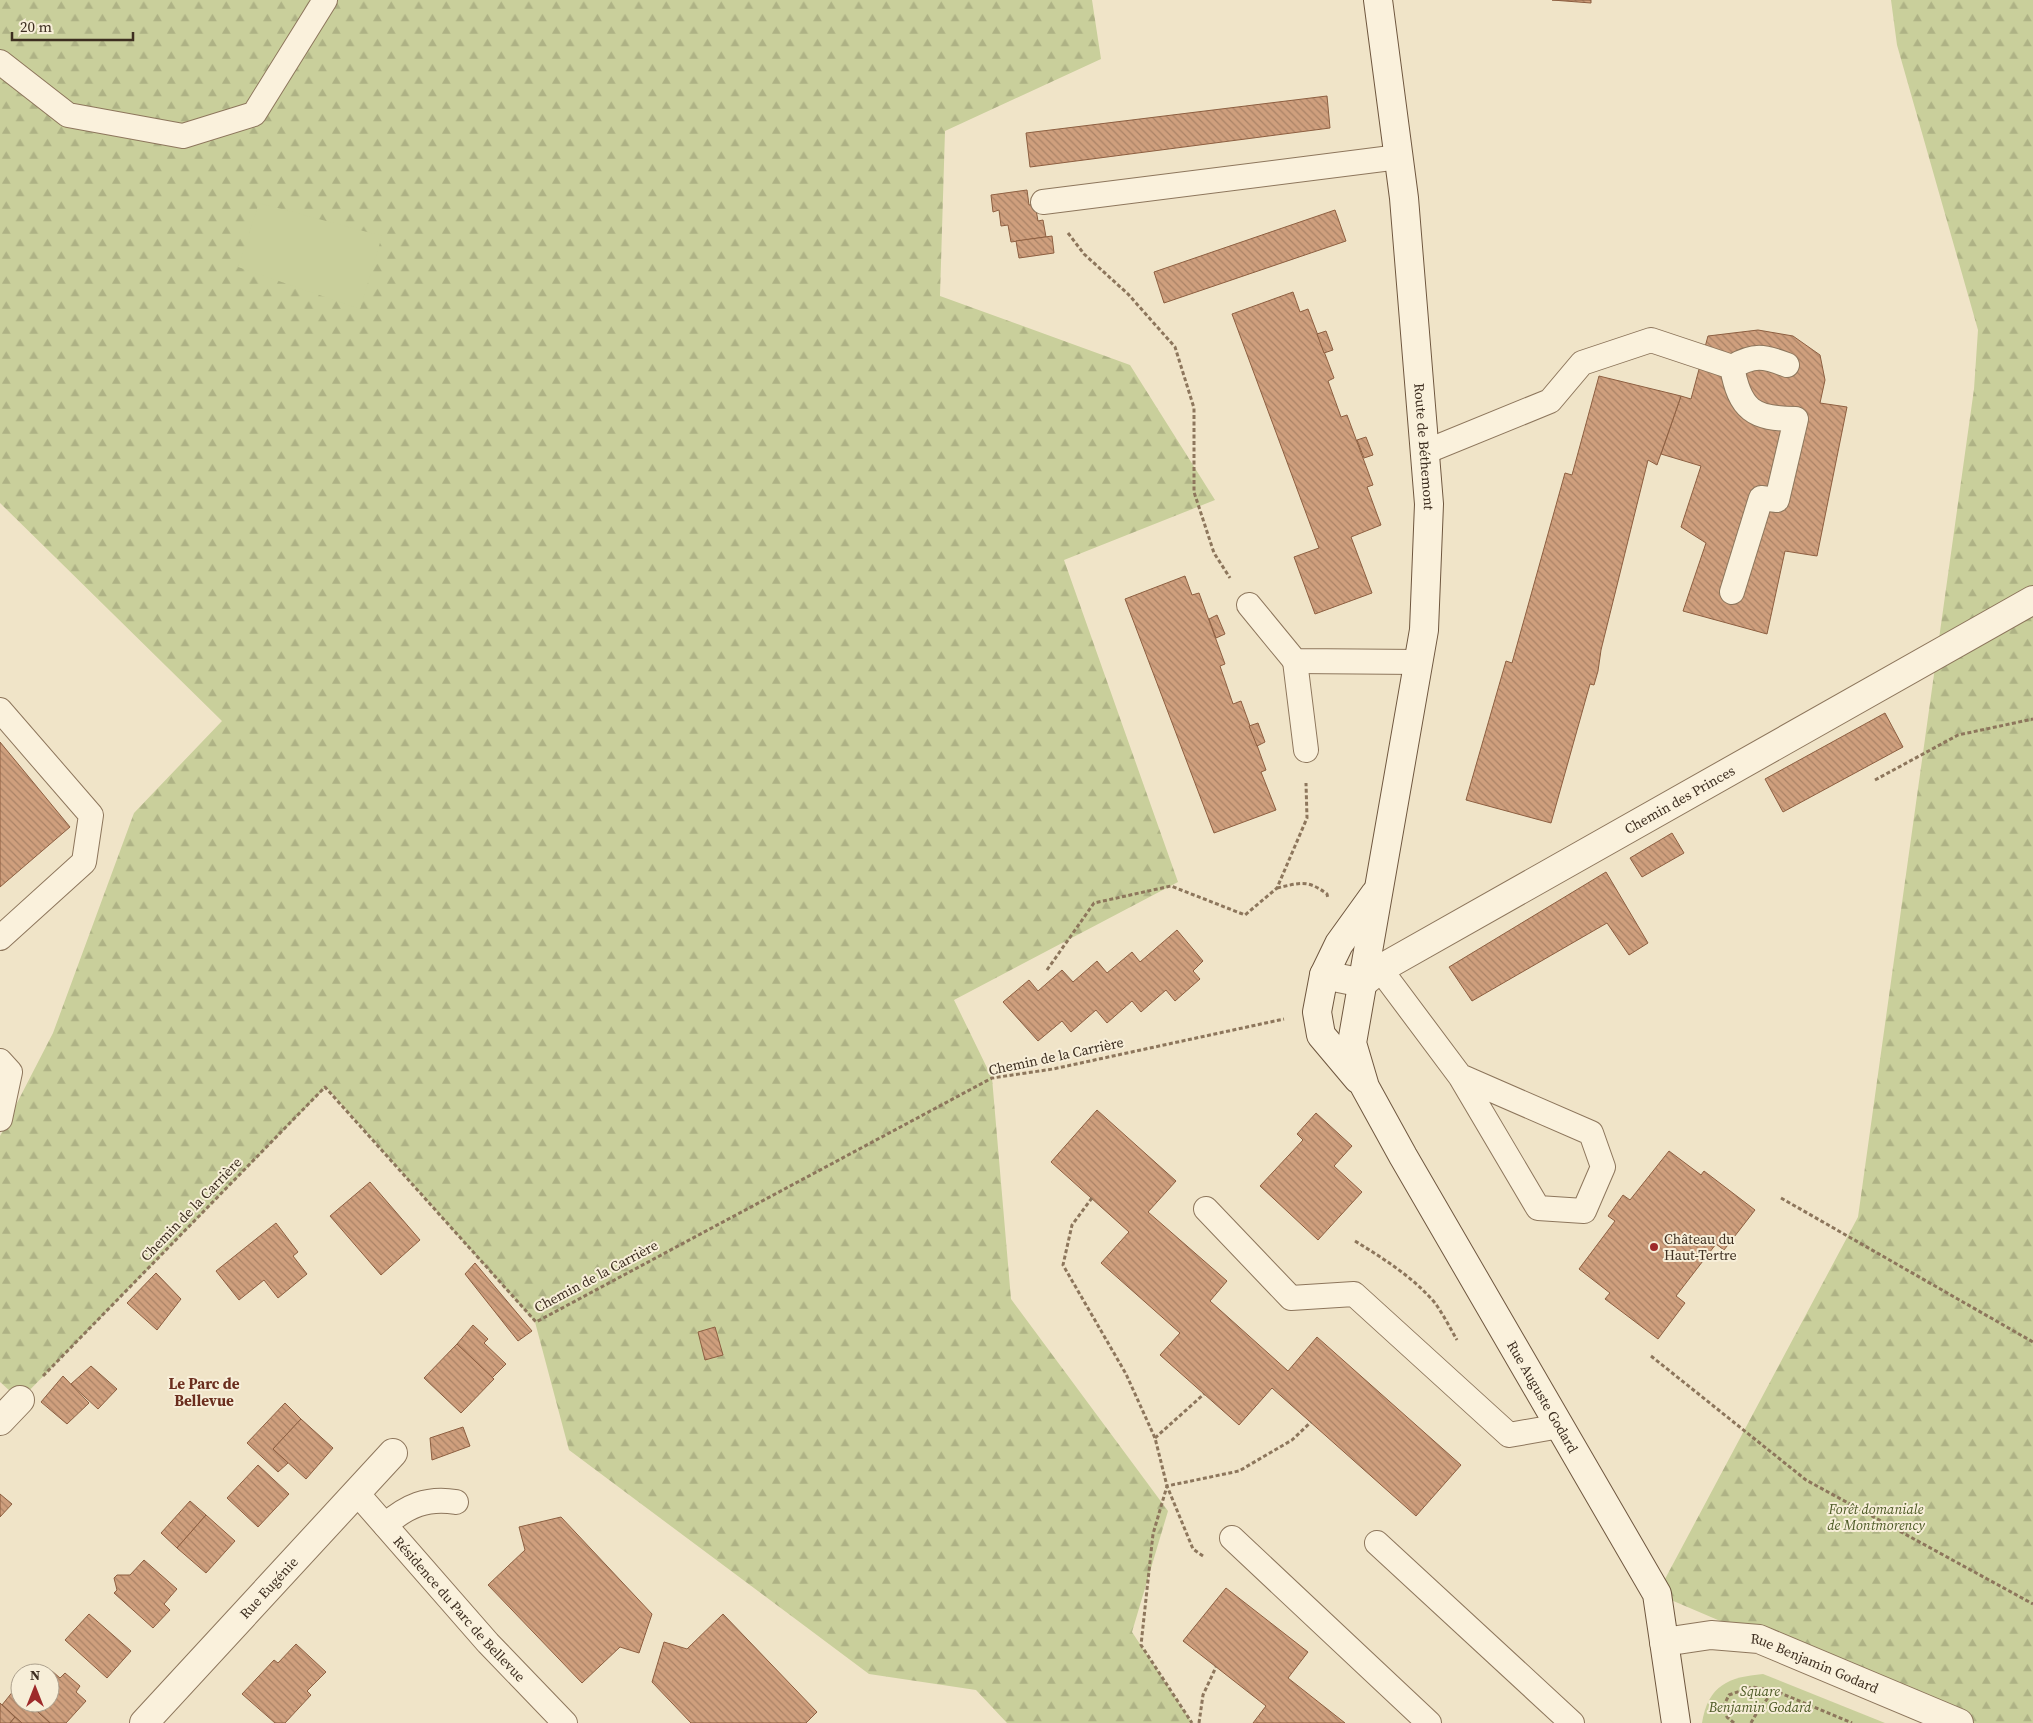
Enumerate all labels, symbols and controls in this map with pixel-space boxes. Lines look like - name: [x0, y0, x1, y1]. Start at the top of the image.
- scale bar: [12, 10, 134, 42]
- text: 20 m: [20, 16, 52, 37]
- street label: Route de Béthemont: [1409, 382, 1439, 511]
- street label: Chemin des Princes: [1621, 760, 1739, 839]
- street label: Chemin de la Carrière: [987, 1032, 1125, 1080]
- street label: Chemin de la Carrière: [136, 1153, 246, 1265]
- place label: Château du Haut-Tertre: [1664, 1229, 1737, 1265]
- street label: Chemin de la Carrière: [531, 1235, 661, 1317]
- marker: Château du Haut-Tertre: [1648, 1241, 1660, 1253]
- street label: Rue Auguste Godard: [1502, 1337, 1583, 1457]
- district label: Le Parc de Bellevue: [169, 1373, 240, 1411]
- park label: Forêt domaniale de Montmorency: [1827, 1499, 1925, 1535]
- street label: Résidence du Parc de Bellevue: [389, 1532, 530, 1686]
- street label: Rue Eugénie: [235, 1552, 302, 1623]
- street label: Rue Benjamin Godard: [1750, 1628, 1882, 1698]
- north arrow: [10, 1663, 60, 1713]
- text: N: [30, 1665, 40, 1685]
- park label: Square Benjamin Godard: [1708, 1681, 1812, 1717]

